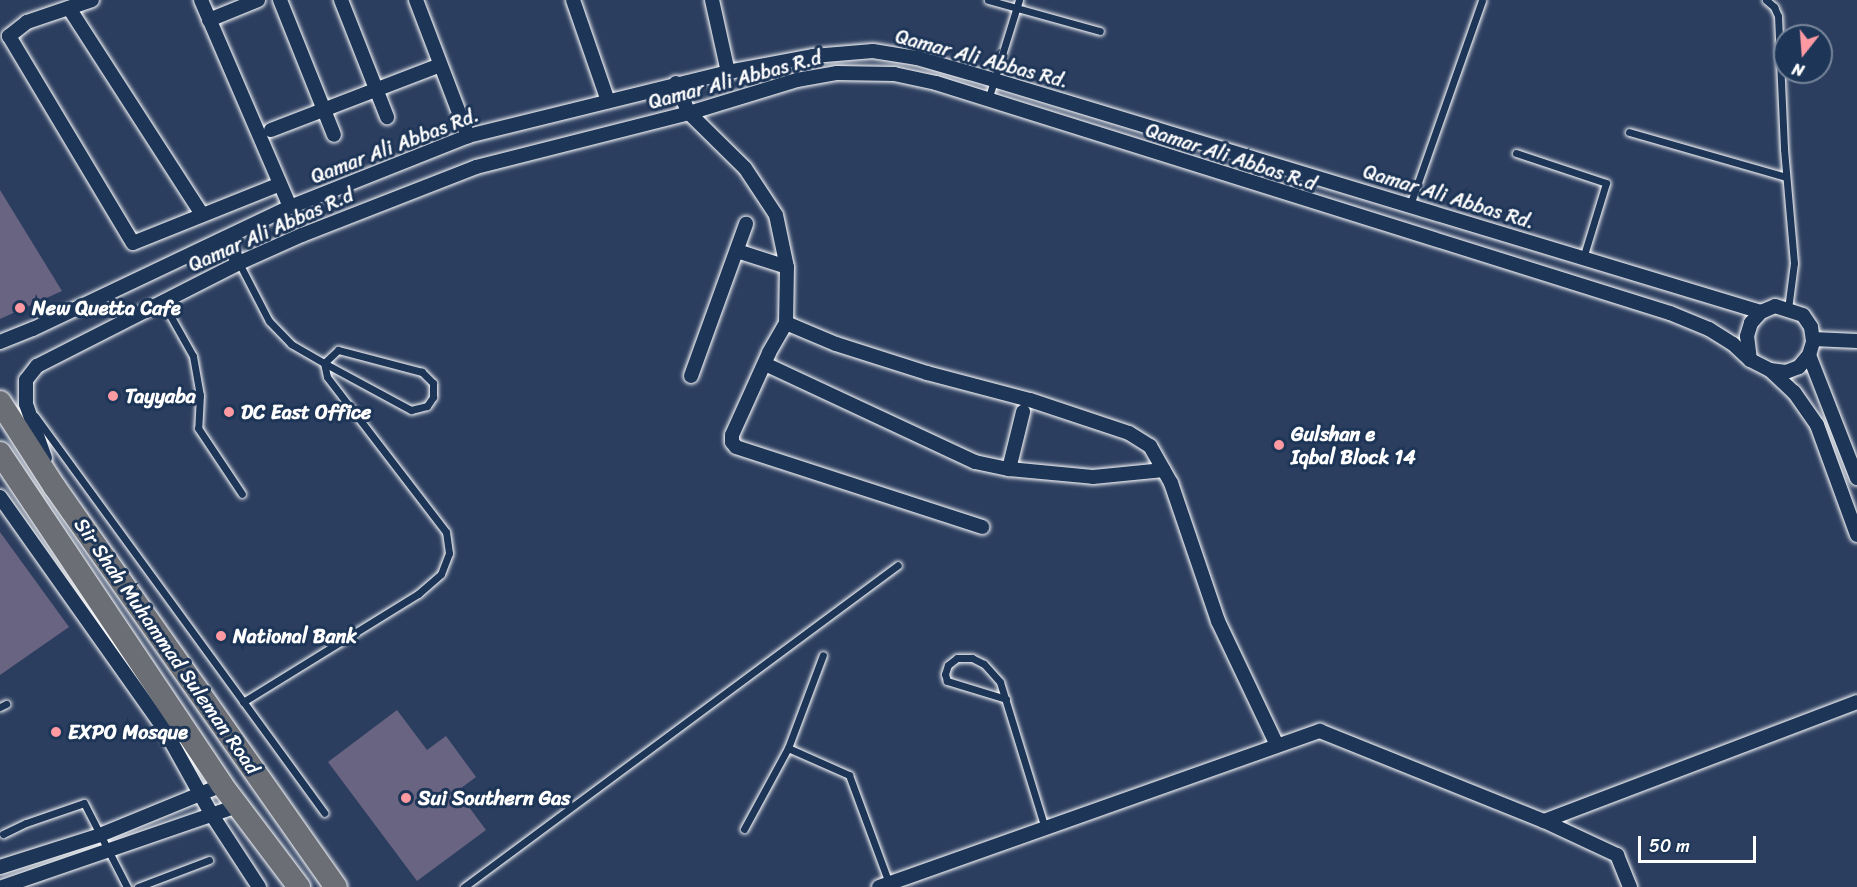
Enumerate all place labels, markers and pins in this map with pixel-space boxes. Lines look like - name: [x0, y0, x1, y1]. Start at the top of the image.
- place label: New Quetta Cafe: [32, 296, 183, 320]
- marker: New Quetta Cafe: [13, 301, 27, 315]
- place label: Tayyaba: [125, 384, 196, 408]
- marker: Tayyaba: [106, 389, 120, 403]
- place label: DC East Office: [241, 400, 371, 424]
- marker: DC East Office: [222, 405, 236, 419]
- place label: Gulshan e Iqbal Block 14: [1291, 422, 1416, 469]
- marker: Gulshan e Iqbal Block 14: [1272, 438, 1286, 452]
- place label: National Bank: [233, 624, 357, 648]
- marker: National Bank: [214, 629, 228, 643]
- place label: EXPO Mosque: [68, 720, 188, 744]
- marker: EXPO Mosque: [49, 725, 63, 739]
- place label: Sui Southern Gas: [418, 786, 570, 810]
- marker: Sui Southern Gas: [399, 791, 413, 805]

